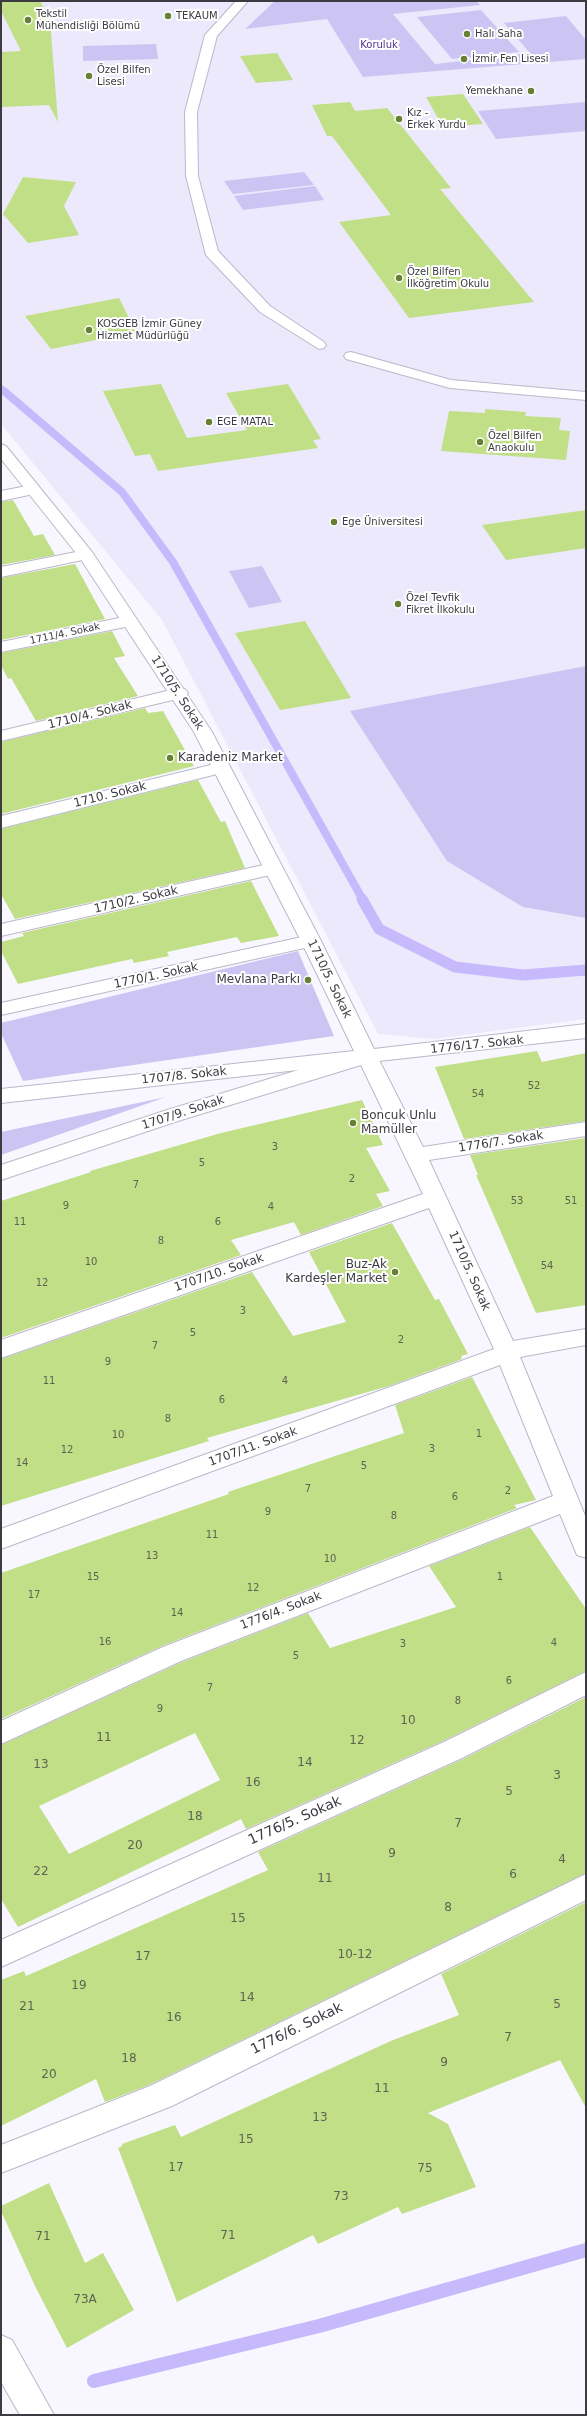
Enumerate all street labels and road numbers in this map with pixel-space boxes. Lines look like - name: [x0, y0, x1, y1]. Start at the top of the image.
- street label: 1711/4. Sokak: [29, 621, 101, 647]
- street label: 1710/5. Sokak: [148, 653, 206, 733]
- street label: 1710/4. Sokak: [47, 698, 133, 732]
- street label: 1710. Sokak: [72, 779, 148, 811]
- street label: 1710/2. Sokak: [93, 883, 179, 917]
- street label: 1710/5. Sokak: [304, 937, 354, 1021]
- street label: 1770/1. Sokak: [113, 960, 199, 992]
- street label: 1776/17. Sokak: [430, 1033, 524, 1057]
- street label: 1707/8. Sokak: [141, 1064, 227, 1088]
- street label: 1707/9. Sokak: [140, 1093, 226, 1133]
- street label: 1776/7. Sokak: [457, 1128, 545, 1156]
- street label: 1710/5. Sokak: [445, 1229, 493, 1313]
- street label: 1707/10. Sokak: [172, 1251, 266, 1295]
- street label: 1707/11. Sokak: [207, 1424, 299, 1470]
- street label: 1776/4. Sokak: [238, 1589, 324, 1633]
- street label: 1776/5. Sokak: [246, 1793, 344, 1849]
- street label: 1776/6. Sokak: [248, 1999, 346, 2059]

